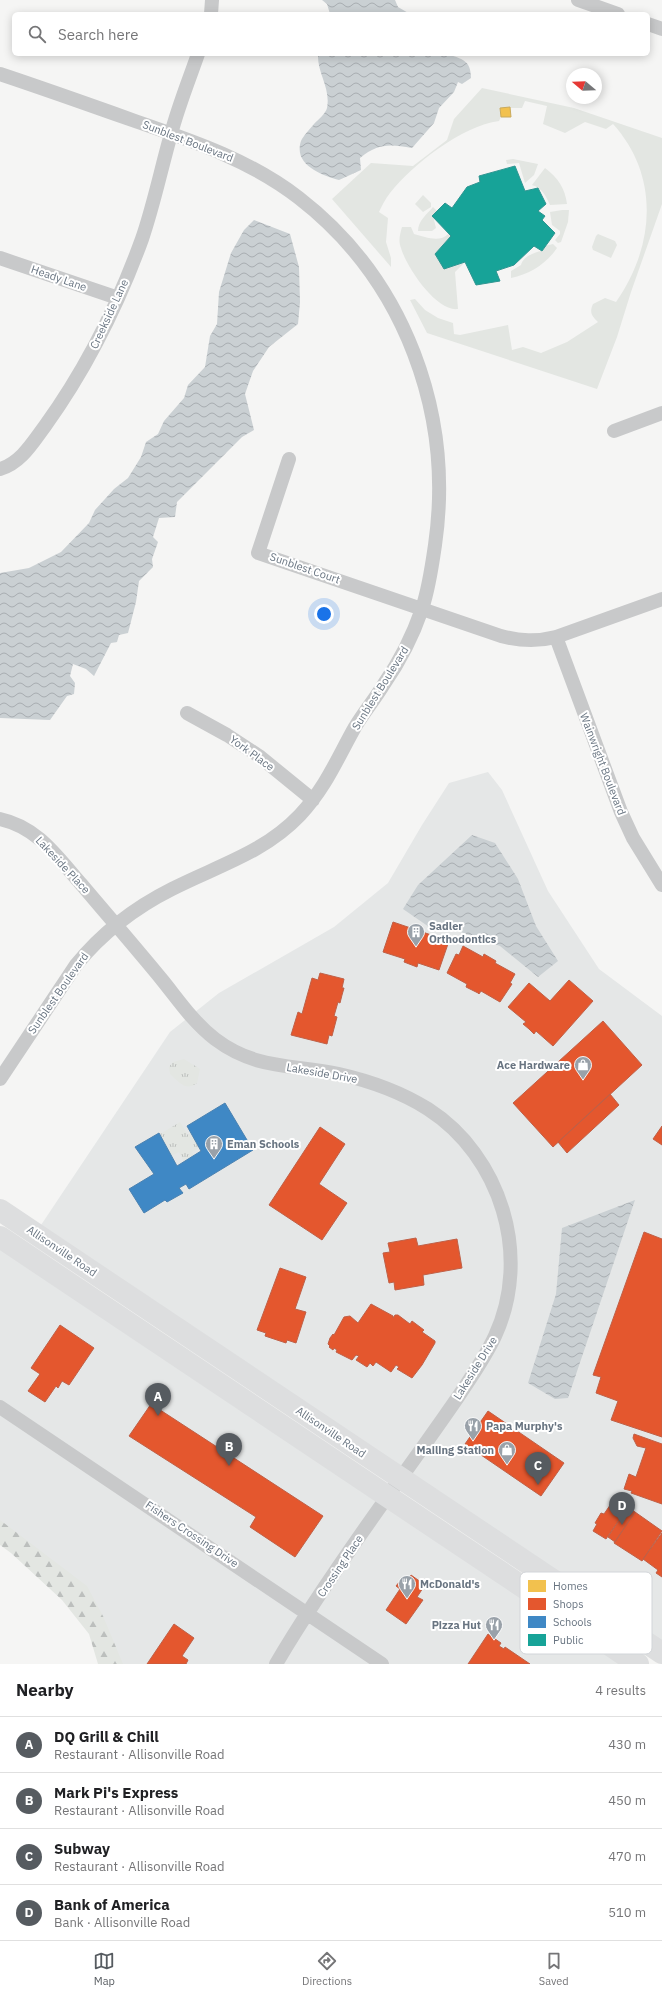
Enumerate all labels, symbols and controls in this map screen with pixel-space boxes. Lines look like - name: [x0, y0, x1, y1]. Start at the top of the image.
- search box: [12, 12, 650, 56]
- icon: search: [26, 23, 48, 45]
- text: Search here: [58, 25, 138, 44]
- north arrow: [566, 68, 602, 104]
- street label: Sunblest Boulevard: [141, 117, 235, 165]
- street label: Heady Lane: [29, 262, 89, 294]
- street label: Creekside Lane: [87, 277, 131, 351]
- street label: Sunblest Court: [268, 549, 342, 587]
- your location: [314, 604, 334, 624]
- street label: Sunblest Boulevard: [349, 644, 411, 732]
- street label: Wainwright Boulevard: [577, 711, 629, 817]
- street label: York Place: [227, 732, 277, 774]
- street label: Lakeside Place: [33, 833, 93, 897]
- place label: Sadler Orthodontics: [429, 919, 497, 946]
- building icon: Sadler Orthodontics: [406, 922, 426, 947]
- street label: Sunblest Boulevard: [25, 950, 91, 1036]
- shop icon: Ace Hardware: [573, 1055, 593, 1080]
- place label: Ace Hardware: [497, 1058, 570, 1072]
- street label: Lakeside Drive: [285, 1060, 359, 1086]
- building icon: Eman Schools: [204, 1134, 224, 1159]
- place label: Eman Schools: [227, 1137, 300, 1151]
- street label: Allisonville Road: [24, 1222, 100, 1280]
- street label: Lakeside Drive: [450, 1334, 500, 1402]
- pin: A: [145, 1383, 171, 1416]
- street label: Allisonville Road: [293, 1403, 369, 1461]
- restaurant icon: Papa Murphy's: [463, 1416, 483, 1441]
- place label: Papa Murphy's: [486, 1419, 563, 1433]
- pin: B: [216, 1433, 242, 1466]
- shop icon: Mailing Station: [497, 1440, 517, 1465]
- place label: Mailing Station: [417, 1443, 494, 1457]
- pin: C: [525, 1452, 551, 1485]
- pin: D: [609, 1492, 635, 1525]
- street label: Fishers Crossing Drive: [143, 1498, 241, 1570]
- street label: Crossing Place: [314, 1532, 366, 1600]
- legend: [520, 1572, 652, 1654]
- restaurant icon: McDonald's: [397, 1574, 417, 1599]
- place label: McDonald's: [420, 1577, 480, 1591]
- text: Homes: [553, 1579, 588, 1593]
- text: Shops: [553, 1597, 584, 1611]
- restaurant icon: Pizza Hut: [484, 1615, 504, 1640]
- text: Schools: [553, 1615, 592, 1629]
- place label: Pizza Hut: [432, 1618, 481, 1632]
- text: Public: [553, 1633, 584, 1647]
- text: Nearby: [16, 1679, 74, 1701]
- text: 4 results: [595, 1682, 646, 1699]
- text: DQ Grill & Chill: [54, 1727, 159, 1746]
- text: A: [25, 1736, 33, 1753]
- text: 430 m: [608, 1736, 646, 1753]
- text: Restaurant · Allisonville Road: [54, 1746, 225, 1763]
- text: Mark Pi's Express: [54, 1783, 178, 1802]
- text: B: [25, 1792, 33, 1809]
- text: 450 m: [608, 1792, 646, 1809]
- text: Restaurant · Allisonville Road: [54, 1802, 225, 1819]
- text: Subway: [54, 1839, 110, 1858]
- text: C: [25, 1848, 33, 1865]
- text: 470 m: [608, 1848, 646, 1865]
- text: Restaurant · Allisonville Road: [54, 1858, 225, 1875]
- text: Bank of America: [54, 1895, 170, 1914]
- text: D: [24, 1904, 34, 1921]
- text: 510 m: [608, 1904, 646, 1921]
- text: Bank · Allisonville Road: [54, 1914, 190, 1931]
- tab: Map: [93, 1950, 115, 1988]
- tab: Directions: [302, 1950, 352, 1988]
- tab: Saved: [539, 1950, 569, 1988]

